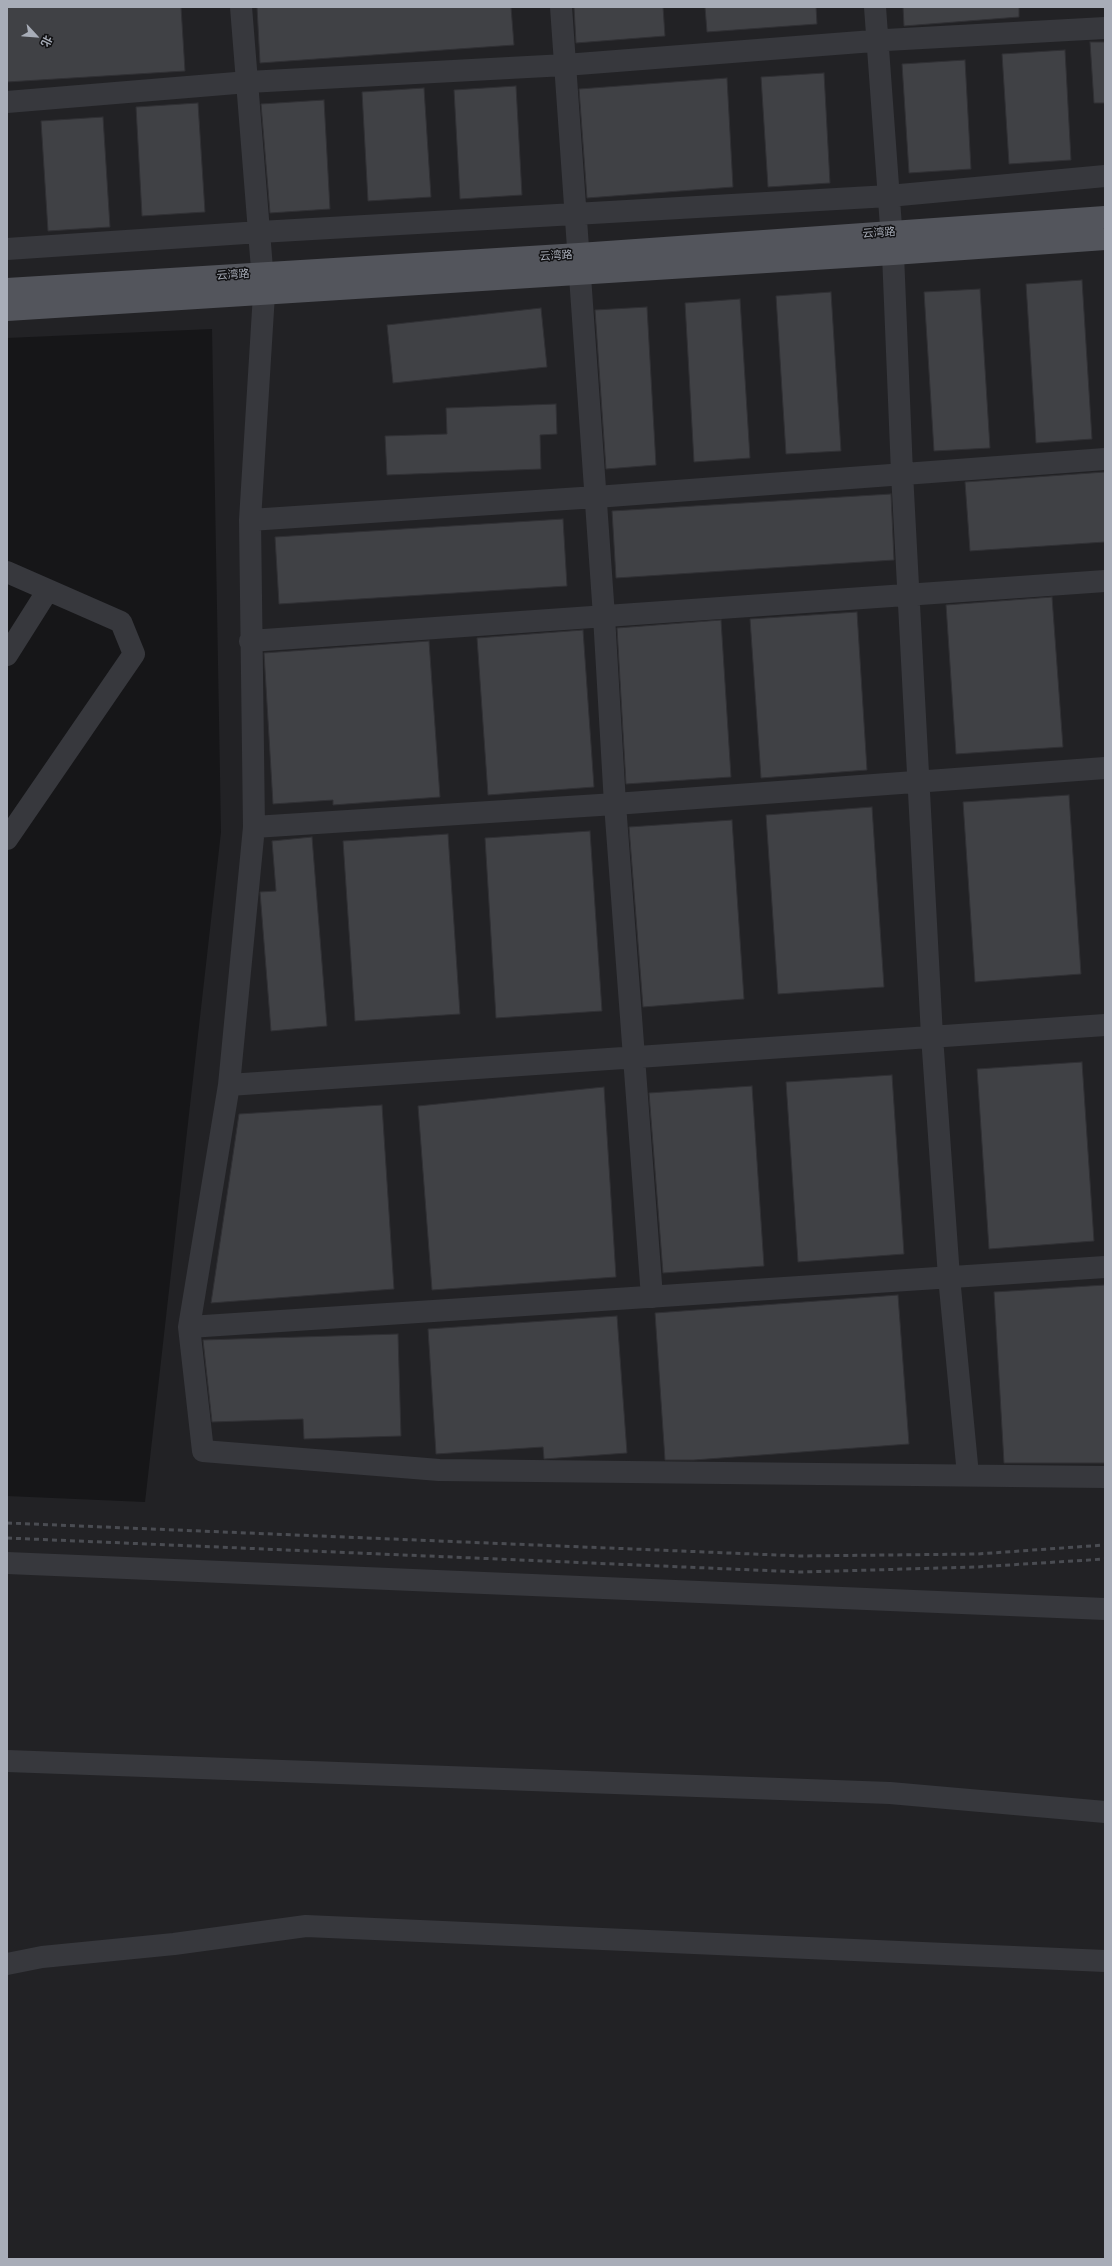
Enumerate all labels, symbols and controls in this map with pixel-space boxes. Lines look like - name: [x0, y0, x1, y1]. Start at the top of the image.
- north arrow: [16, 16, 56, 56]
- text: 北: [39, 34, 55, 49]
- street label: 云湾路: [862, 225, 896, 241]
- street label: 云湾路: [539, 249, 573, 263]
- street label: 云湾路: [216, 267, 250, 283]

